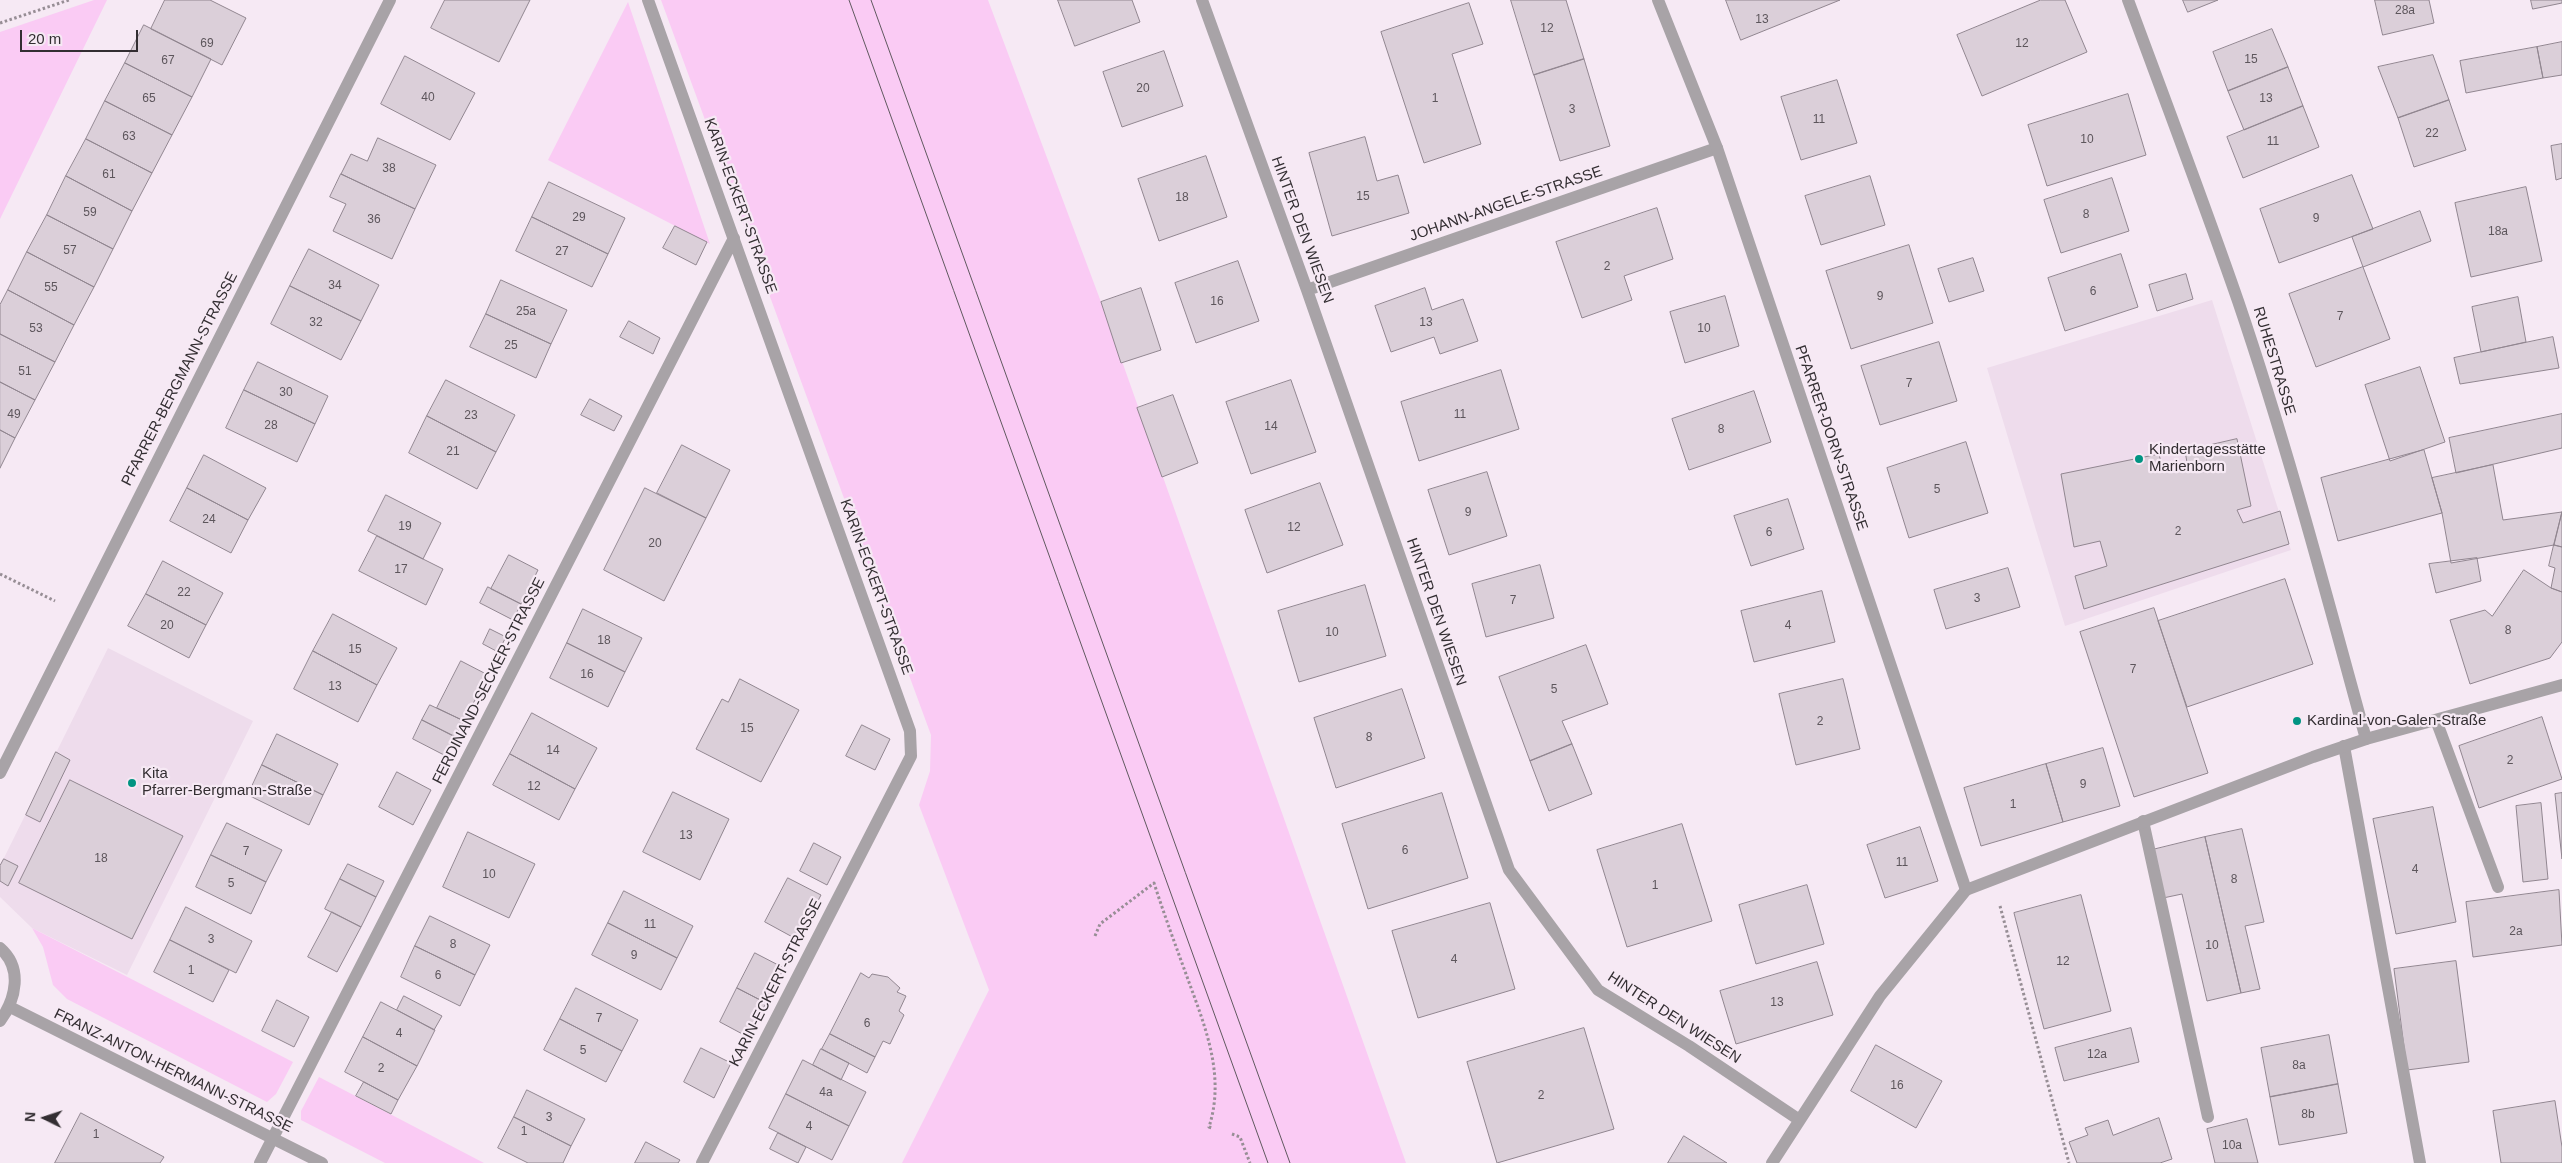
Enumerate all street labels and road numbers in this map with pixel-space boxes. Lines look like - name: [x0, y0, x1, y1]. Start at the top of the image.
- street label: KARIN-ECKERT-STRASSE: [700, 116, 780, 296]
- street label: HINTER DEN WIESEN: [1267, 154, 1337, 306]
- street label: JOHANN-ANGELE-STRASSE: [1407, 163, 1605, 245]
- street label: PFARRER-BERGMANN-STRASSE: [118, 269, 242, 489]
- street label: RUHESTRASSE: [2249, 305, 2299, 417]
- street label: PFARRER-DORN-STRASSE: [1791, 343, 1871, 533]
- street label: KARIN-ECKERT-STRASSE: [836, 497, 916, 677]
- street label: HINTER DEN WIESEN: [1402, 536, 1470, 688]
- street label: FERDINAND-SECKER-STRASSE: [429, 575, 549, 787]
- street label: KARIN-ECKERT-STRASSE: [726, 896, 826, 1070]
- street label: HINTER DEN WIESEN: [1604, 968, 1744, 1068]
- street label: FRANZ-ANTON-HERMANN-STRASSE: [51, 1005, 295, 1137]

